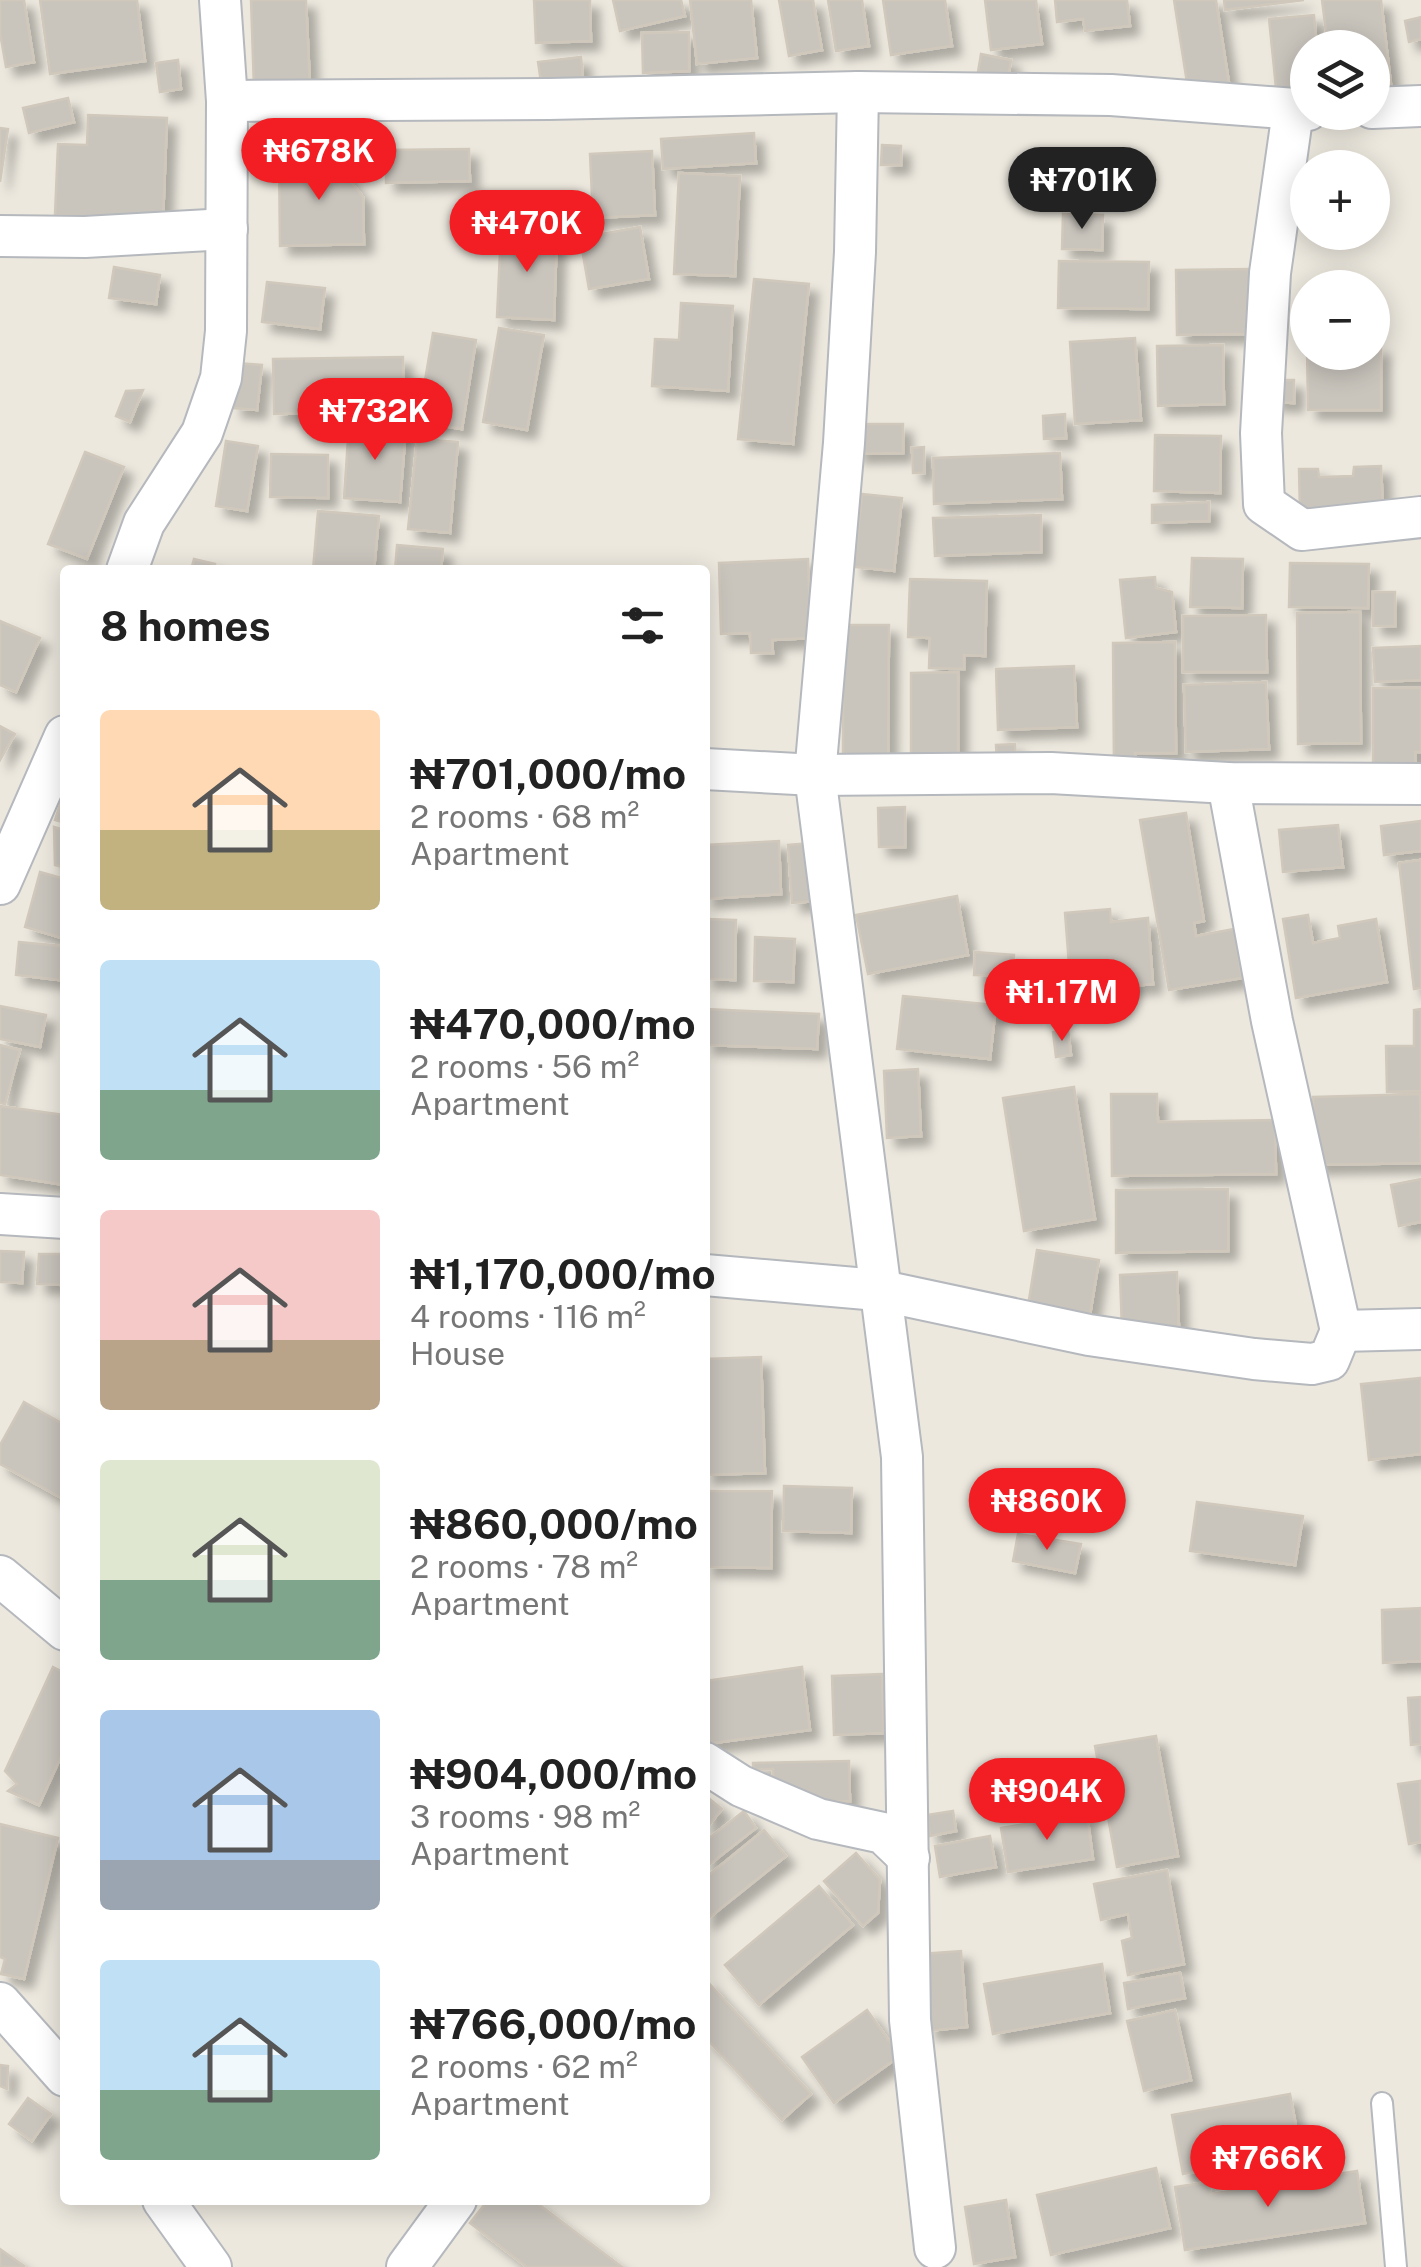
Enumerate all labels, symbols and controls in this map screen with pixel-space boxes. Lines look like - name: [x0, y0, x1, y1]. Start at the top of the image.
- map controls: [1290, 30, 1390, 370]
- button: layers: [1290, 30, 1390, 130]
- pin: ₦678K: [249, 118, 389, 203]
- text: ₦678K: [263, 132, 375, 169]
- pin: ₦701K: [1012, 147, 1152, 232]
- button: +: [1290, 150, 1390, 250]
- text: ₦701K: [1030, 161, 1134, 198]
- pin: ₦470K: [457, 190, 597, 275]
- text: ₦470K: [472, 204, 582, 241]
- button: −: [1290, 270, 1390, 370]
- pin: ₦732K: [305, 378, 445, 463]
- text: ₦732K: [320, 392, 430, 429]
- icon: filters: [615, 598, 670, 653]
- text: 8 homes: [100, 601, 271, 650]
- text: ₦701,000/mo: [410, 749, 686, 798]
- icon: home: [180, 750, 300, 870]
- text: 2 rooms · 68 m²: [410, 798, 639, 835]
- text: Apartment: [410, 835, 570, 872]
- pin: ₦1.17M: [981, 959, 1143, 1044]
- text: ₦1.17M: [1006, 973, 1118, 1010]
- text: ₦470,000/mo: [410, 999, 696, 1048]
- icon: home: [180, 1000, 300, 1120]
- text: 2 rooms · 56 m²: [410, 1048, 639, 1085]
- text: Apartment: [410, 1085, 570, 1122]
- text: ₦1,170,000/mo: [410, 1249, 716, 1298]
- icon: home: [180, 1250, 300, 1370]
- text: 4 rooms · 116 m²: [410, 1298, 646, 1335]
- text: House: [410, 1335, 505, 1372]
- pin: ₦860K: [977, 1468, 1117, 1553]
- text: ₦860K: [991, 1482, 1103, 1519]
- text: ₦860,000/mo: [410, 1499, 698, 1548]
- icon: home: [180, 1500, 300, 1620]
- text: 2 rooms · 78 m²: [410, 1548, 638, 1585]
- text: Apartment: [410, 1585, 570, 1622]
- text: ₦904,000/mo: [410, 1749, 697, 1798]
- icon: home: [180, 1750, 300, 1870]
- pin: ₦904K: [977, 1758, 1117, 1843]
- text: ₦904K: [991, 1772, 1103, 1809]
- text: 3 rooms · 98 m²: [410, 1798, 640, 1835]
- text: Apartment: [410, 1835, 570, 1872]
- text: ₦766,000/mo: [410, 1999, 697, 2048]
- icon: home: [180, 2000, 300, 2120]
- text: 2 rooms · 62 m²: [410, 2048, 638, 2085]
- text: Apartment: [410, 2085, 570, 2122]
- pin: ₦766K: [1198, 2125, 1338, 2210]
- text: ₦766K: [1212, 2139, 1324, 2176]

